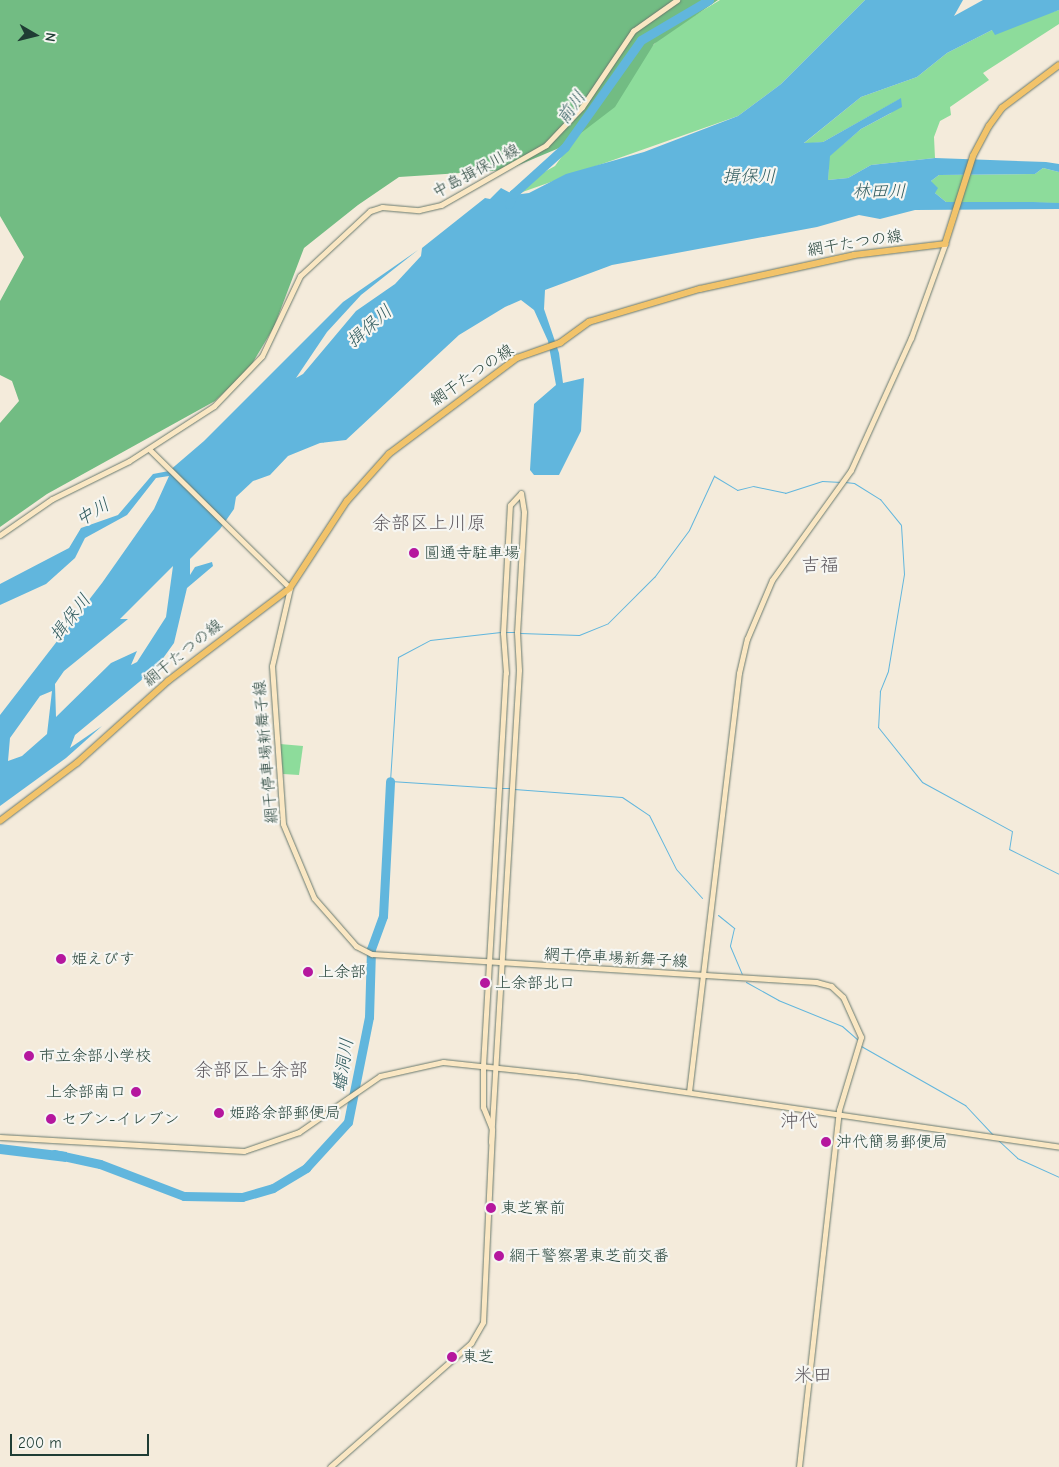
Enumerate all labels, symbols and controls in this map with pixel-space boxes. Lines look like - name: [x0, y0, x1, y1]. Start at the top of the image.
- north arrow: [10, 10, 60, 60]
- text: N: [41, 31, 59, 43]
- water label: 前川: [553, 87, 591, 129]
- street label: 中島揖保川線: [429, 140, 523, 202]
- water label: 揖保川: [722, 166, 776, 188]
- water label: 林田川: [852, 181, 906, 203]
- street label: 網干たつの線: [806, 226, 904, 260]
- water label: 揖保川: [343, 301, 397, 353]
- street label: 網干たつの線: [427, 340, 517, 410]
- water label: 中川: [72, 494, 114, 532]
- district label: 余部区上川原: [372, 513, 486, 535]
- place label: 圓通寺駐車場: [424, 543, 520, 563]
- marker: 圓通寺駐車場: [408, 547, 420, 559]
- district label: 吉福: [801, 555, 839, 577]
- water label: 揖保川: [46, 590, 96, 646]
- street label: 網干たつの線: [140, 615, 226, 691]
- street label: 網干停車場新舞子線: [250, 679, 282, 825]
- street label: 網干停車場新舞子線: [544, 945, 688, 971]
- place label: 姫えびす: [71, 949, 135, 969]
- marker: 姫えびす: [55, 953, 67, 965]
- place label: 上余部: [318, 962, 366, 982]
- marker: 上余部: [302, 966, 314, 978]
- place label: 上余部北口: [495, 973, 575, 993]
- marker: 上余部北口: [479, 977, 491, 989]
- water label: 蟠洞川: [329, 1037, 359, 1093]
- place label: 市立余部小学校: [39, 1046, 151, 1066]
- marker: 市立余部小学校: [23, 1050, 35, 1062]
- district label: 余部区上余部: [194, 1060, 308, 1082]
- place label: 上余部南口: [46, 1082, 126, 1102]
- marker: 上余部南口: [130, 1086, 142, 1098]
- place label: 姫路余部郵便局: [229, 1103, 341, 1123]
- marker: 姫路余部郵便局: [213, 1107, 225, 1119]
- place label: セブン-イレブン: [61, 1109, 179, 1129]
- district label: 沖代: [780, 1111, 818, 1133]
- marker: セブン-イレブン: [45, 1113, 57, 1125]
- place label: 沖代簡易郵便局: [836, 1132, 948, 1152]
- marker: 沖代簡易郵便局: [820, 1136, 832, 1148]
- place label: 東芝寮前: [501, 1198, 565, 1218]
- marker: 東芝寮前: [485, 1202, 497, 1214]
- place label: 網干警察署東芝前交番: [509, 1246, 669, 1266]
- marker: 網干警察署東芝前交番: [493, 1250, 505, 1262]
- place label: 東芝: [462, 1347, 494, 1367]
- marker: 東芝: [446, 1351, 458, 1363]
- district label: 米田: [794, 1365, 832, 1387]
- scale bar: [12, 1424, 151, 1456]
- text: 200 m: [18, 1434, 62, 1452]

